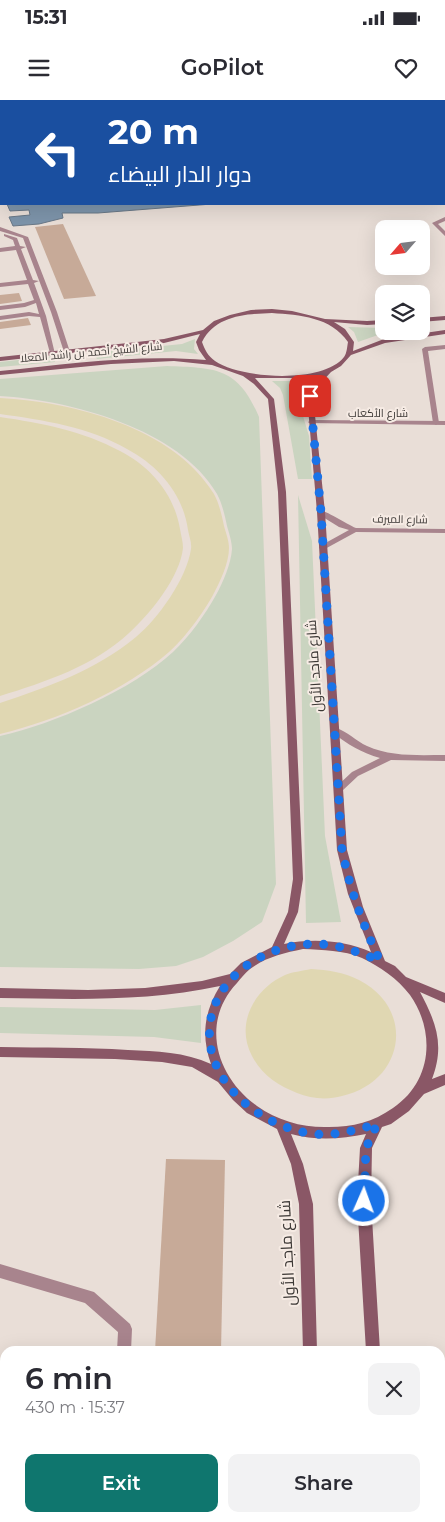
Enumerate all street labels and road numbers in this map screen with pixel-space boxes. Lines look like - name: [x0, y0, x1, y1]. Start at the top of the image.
- street label: شارع الشيخ أحمد بن راشد المعلا: [19, 339, 163, 366]
- street label: شارع الأكعاب: [348, 406, 408, 421]
- street label: شارع الميرف: [372, 512, 428, 527]
- street label: شارع ماجد الأول: [302, 619, 326, 713]
- street label: شارع ماجد الأول: [275, 1200, 301, 1306]

